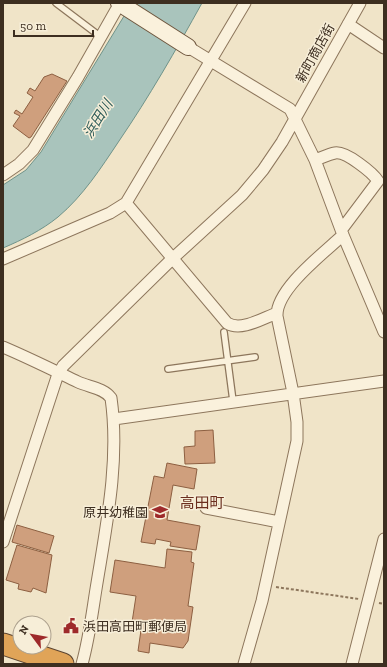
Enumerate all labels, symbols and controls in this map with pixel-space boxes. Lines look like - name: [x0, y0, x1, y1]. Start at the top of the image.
- scale bar: [14, 12, 93, 38]
- text: 50 m: [20, 19, 47, 33]
- street label: 新町商店街: [293, 21, 337, 85]
- water label: 浜田川: [80, 95, 117, 141]
- district label: 高田町: [179, 494, 225, 512]
- school or university icon: 原井幼稚園: [151, 503, 169, 521]
- place label: 原井幼稚園: [83, 505, 148, 520]
- north arrow: [12, 615, 52, 655]
- public building icon: 浜田高田町郵便局: [62, 617, 80, 635]
- place label: 浜田高田町郵便局: [83, 619, 187, 634]
- text: N: [16, 622, 32, 637]

